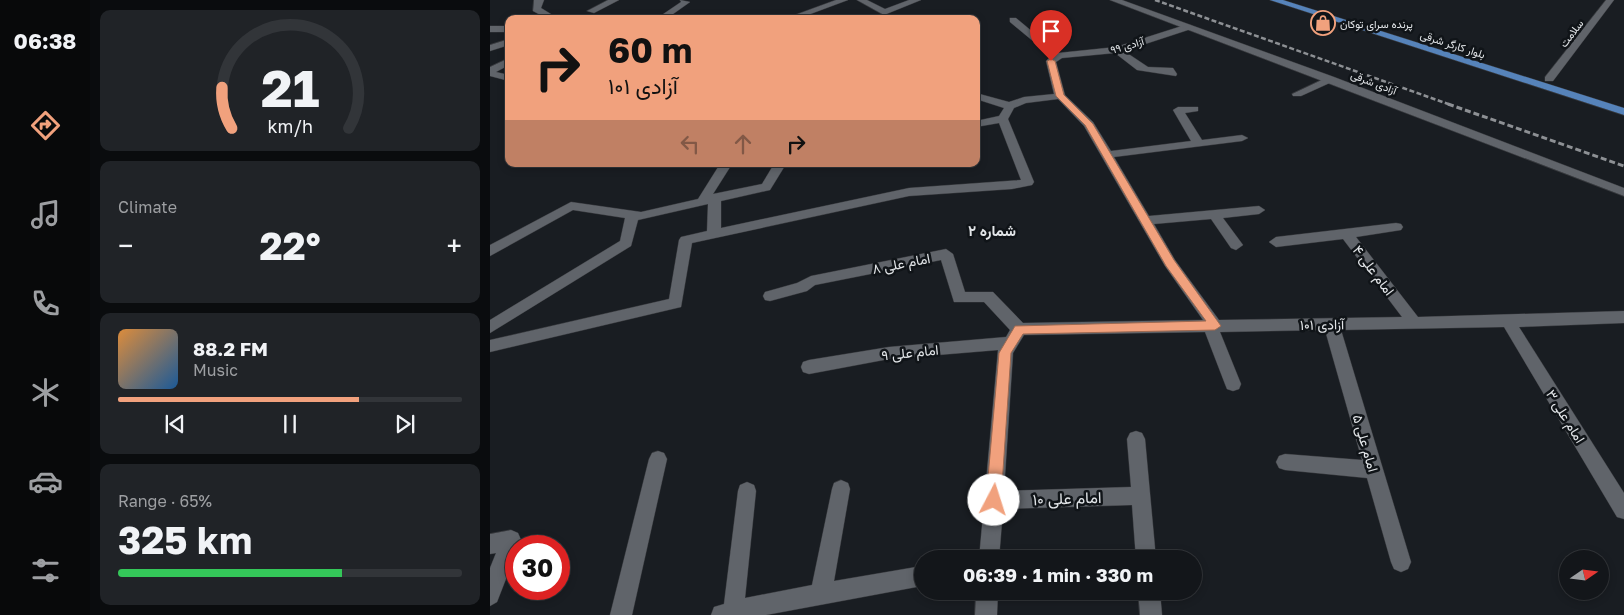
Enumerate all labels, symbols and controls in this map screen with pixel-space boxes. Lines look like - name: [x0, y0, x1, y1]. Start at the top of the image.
- pin: [1030, 10, 1072, 61]
- shop icon: پرنده سرای توکان: [1310, 10, 1336, 36]
- street label: سلامت: [1556, 16, 1586, 49]
- icon: arrive: [1037, 17, 1065, 45]
- place label: پرنده سرای توکان: [1340, 17, 1413, 32]
- text: 06:38: [14, 27, 76, 54]
- street label: بلوار کارگر شرقی: [1419, 27, 1487, 62]
- text: 60 m: [608, 29, 692, 71]
- street label: آزادی ٩٩: [1109, 34, 1147, 57]
- icon: right: [525, 35, 590, 100]
- text: 21: [261, 56, 319, 118]
- street label: آزادی شرقی: [1349, 67, 1400, 98]
- text: آزادی ۱۰۱: [608, 72, 678, 99]
- icon: directions: [28, 108, 63, 143]
- text: km/h: [267, 115, 313, 137]
- icon: left: [676, 130, 704, 158]
- icon: ahead: [729, 130, 757, 158]
- icon: right: [782, 130, 810, 158]
- icon: music: [28, 197, 63, 232]
- text: Climate: [118, 197, 177, 217]
- district label: شماره ۲: [968, 221, 1016, 240]
- text: 22°: [259, 223, 321, 268]
- text: −: [118, 229, 133, 262]
- text: +: [447, 229, 462, 262]
- street label: امام علی ۴: [1349, 242, 1398, 299]
- street label: امام علی ۸: [871, 249, 932, 278]
- icon: phone: [28, 286, 63, 321]
- street label: آزادی ۱۰۱: [1300, 315, 1346, 334]
- text: 88.2 FM: [193, 337, 268, 360]
- street label: امام علی ۹: [881, 341, 939, 364]
- text: Music: [193, 360, 238, 380]
- icon: climate: [28, 375, 63, 410]
- street label: امام علی ۳: [1542, 386, 1589, 446]
- icon: previous: [161, 410, 189, 438]
- icon: pause: [276, 410, 304, 438]
- icon: next: [391, 410, 419, 438]
- street label: امام علی ۵: [1349, 412, 1382, 474]
- icon: car: [28, 464, 63, 499]
- position arrow: [967, 473, 1019, 525]
- street label: امام علی ۱۰: [1032, 487, 1102, 510]
- text: Range · 65%: [118, 491, 212, 511]
- text: 325 km: [118, 517, 252, 562]
- speed limit sign: 30: [505, 535, 570, 600]
- north arrow: [1559, 550, 1609, 600]
- map controls: [1559, 550, 1609, 600]
- icon: filters: [28, 553, 63, 588]
- text: 06:39 · 1 min · 330 m: [963, 563, 1153, 586]

